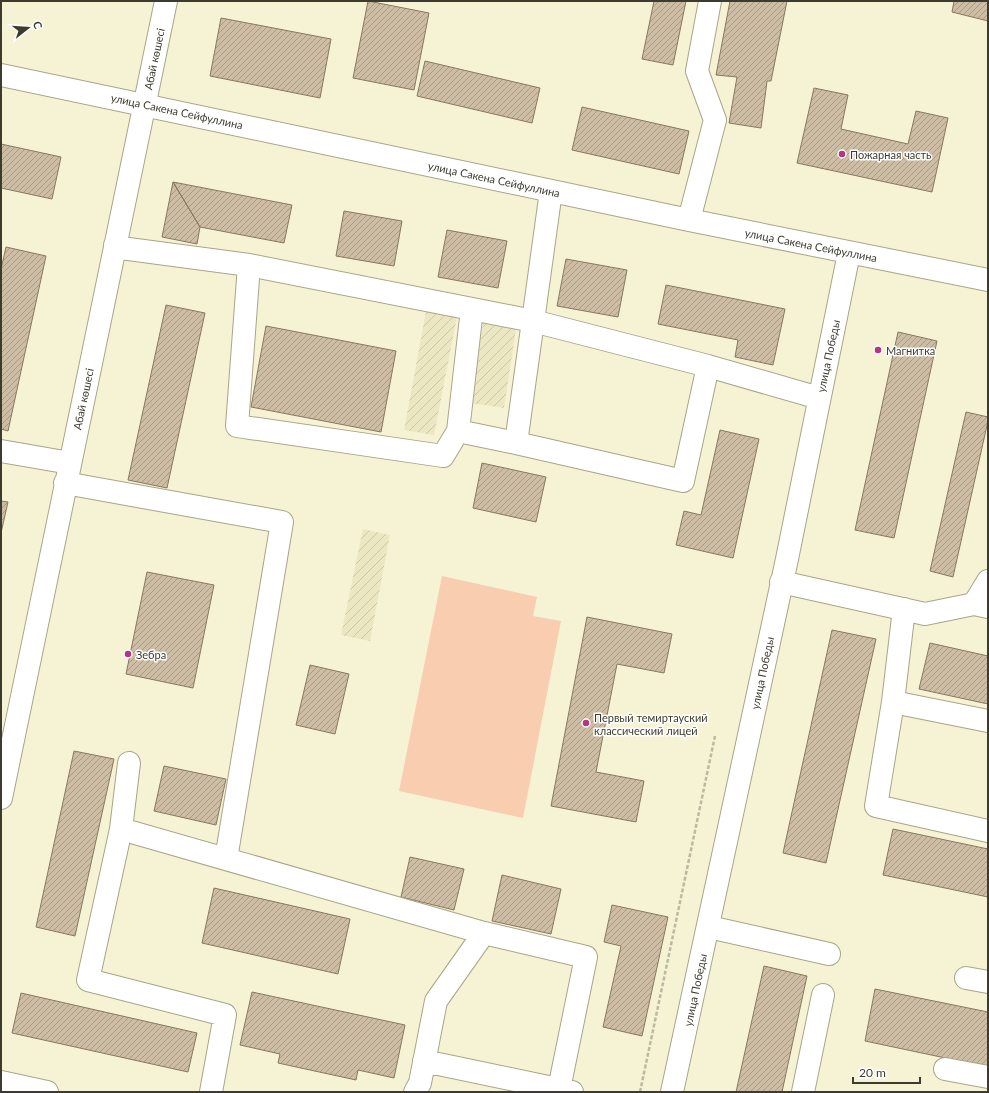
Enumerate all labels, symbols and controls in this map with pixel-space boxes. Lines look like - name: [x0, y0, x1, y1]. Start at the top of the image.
- north arrow: [8, 8, 48, 48]
- text: С: [31, 20, 46, 31]
- street label: Абай көшесі: [141, 27, 167, 91]
- street label: улица Сакена Сейфуллина: [110, 91, 244, 131]
- place label: Пожарная часть: [850, 148, 931, 161]
- marker: Пожарная часть: [837, 149, 847, 159]
- street label: улица Сакена Сейфуллина: [427, 159, 561, 199]
- street label: улица Сакена Сейфуллина: [744, 226, 878, 264]
- street label: улица Победы: [814, 318, 842, 394]
- place label: Магнитка: [886, 344, 935, 357]
- marker: Магнитка: [873, 345, 883, 355]
- street label: Абай көшесі: [70, 367, 96, 431]
- street label: улица Победы: [748, 635, 776, 711]
- place label: Зебра: [136, 648, 166, 661]
- marker: Зебра: [123, 649, 133, 659]
- place label: Первый темиртауский классический лицей: [594, 711, 708, 737]
- marker: Первый темиртауский классический лицей: [581, 718, 591, 728]
- street label: улица Победы: [681, 952, 709, 1028]
- scale bar: [853, 1059, 920, 1085]
- text: 20 m: [859, 1065, 886, 1080]

